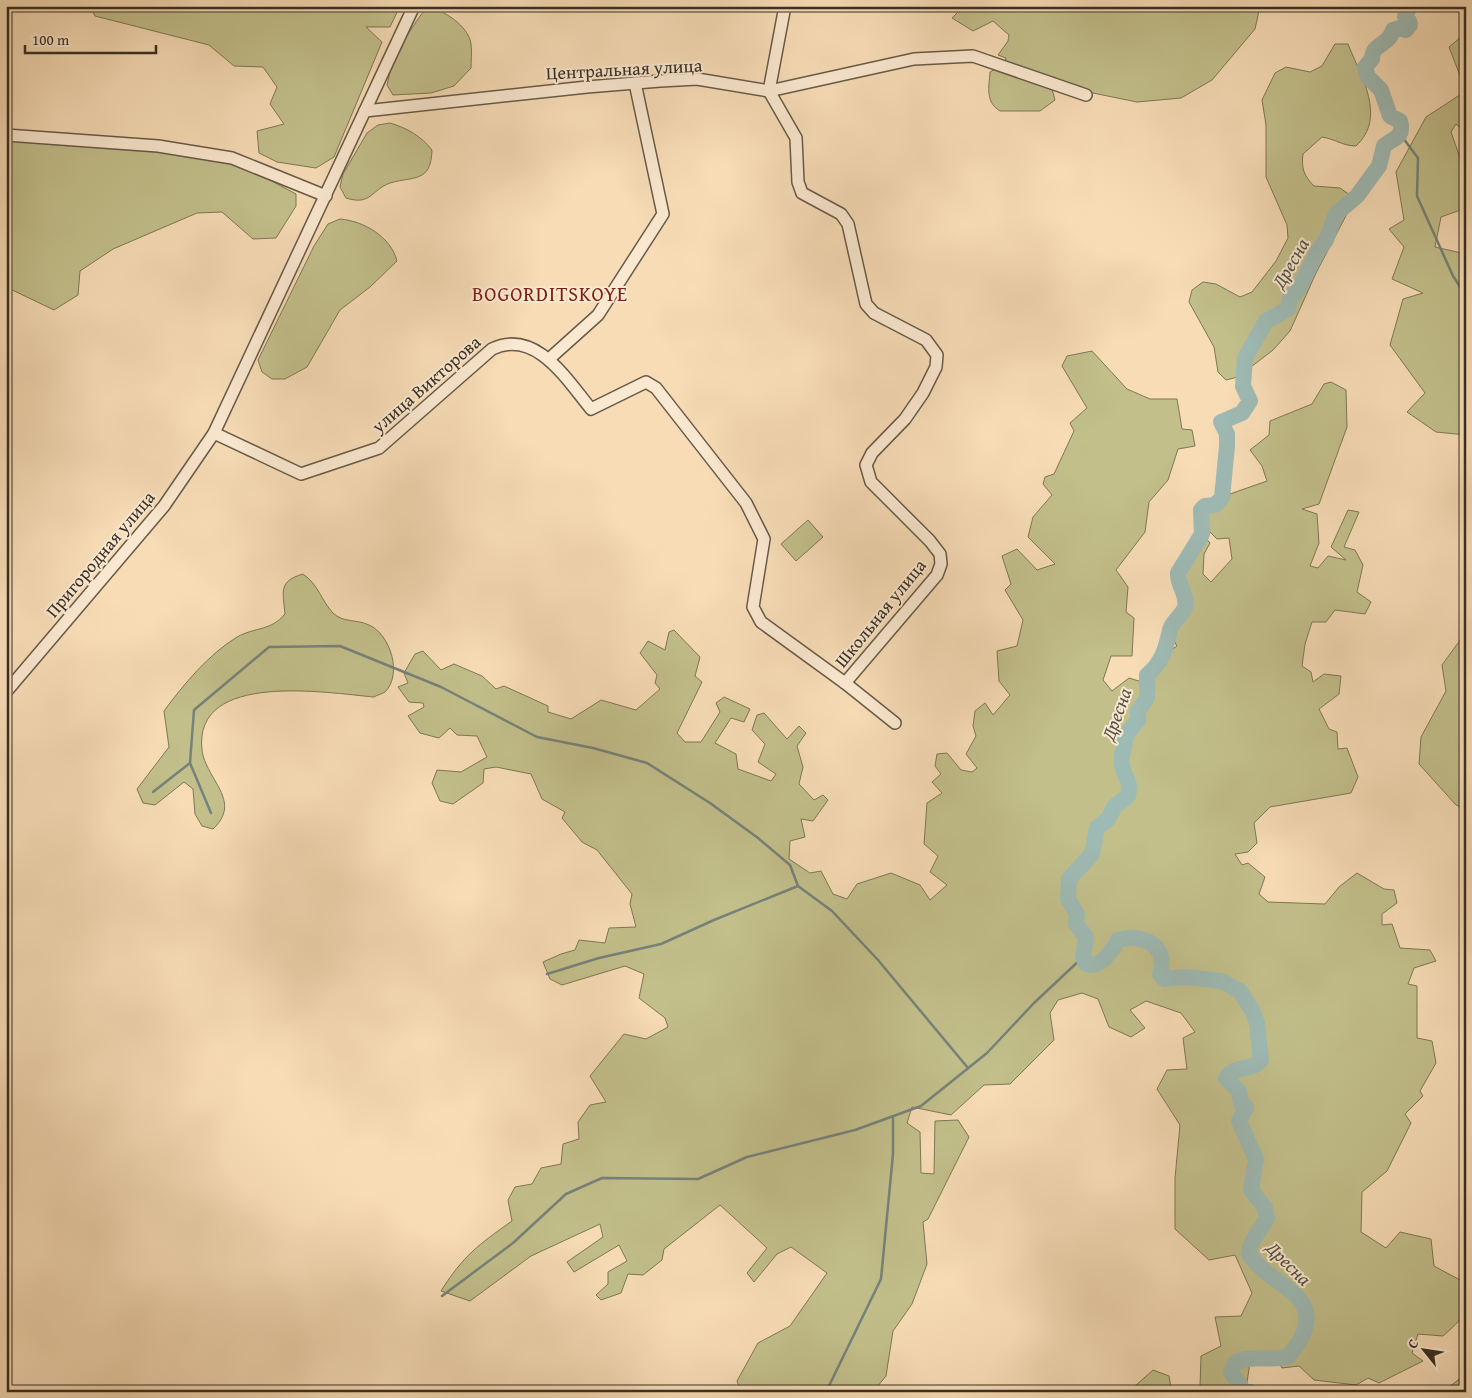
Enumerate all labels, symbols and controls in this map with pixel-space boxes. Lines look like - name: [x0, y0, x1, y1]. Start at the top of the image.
- scale bar: [25, 22, 156, 54]
- text: 100 m: [32, 29, 70, 50]
- street label: Центральная улица: [545, 51, 703, 87]
- water label: Дресна: [1264, 232, 1316, 294]
- district label: BOGORDITSKOYE: [472, 279, 628, 308]
- street label: улица Викторова: [365, 329, 487, 440]
- street label: Пригородная улица: [39, 484, 161, 623]
- street label: Школьная улица: [828, 553, 933, 673]
- water label: Дресна: [1093, 684, 1138, 745]
- water label: Дресна: [1259, 1233, 1318, 1292]
- north arrow: [1400, 1326, 1450, 1376]
- text: С: [1402, 1335, 1423, 1352]

